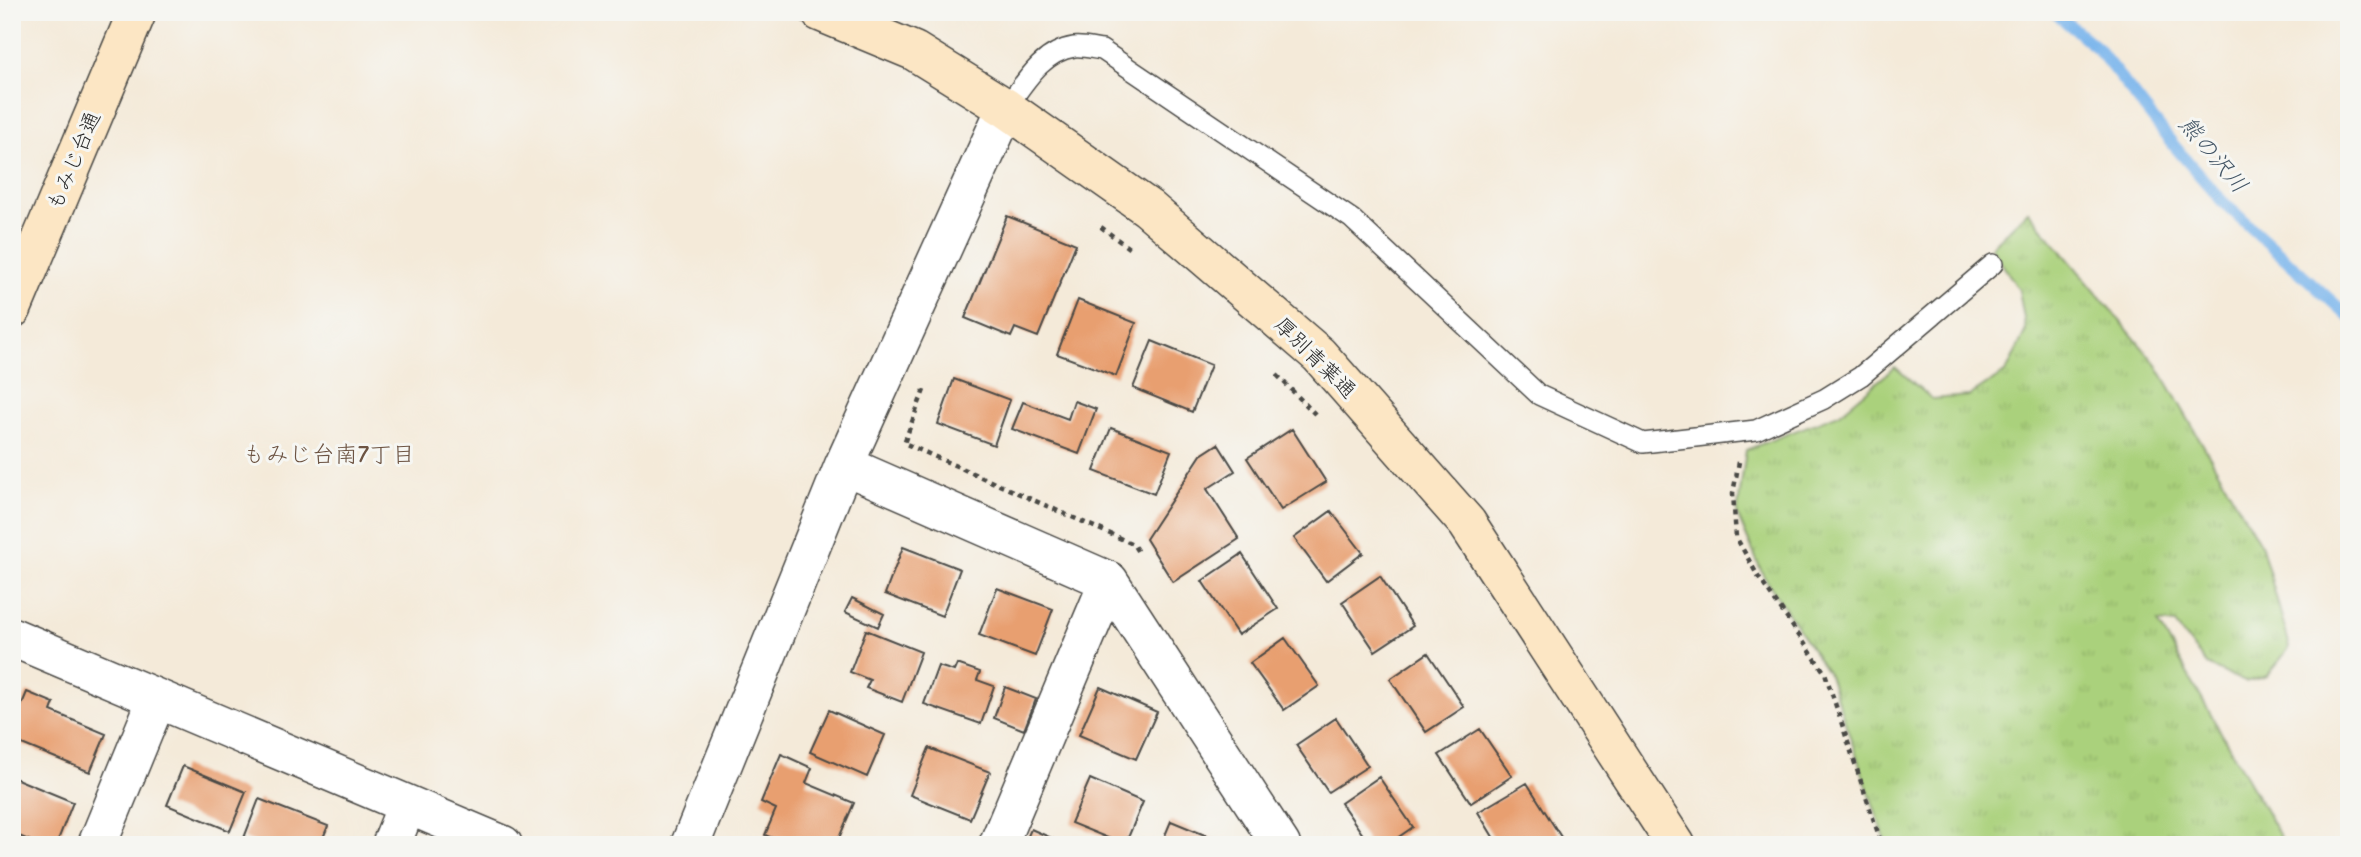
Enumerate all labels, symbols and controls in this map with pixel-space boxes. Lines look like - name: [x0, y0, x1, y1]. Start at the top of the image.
- street label: もみじ台通: [42, 108, 106, 214]
- water label: 熊の沢川: [2173, 111, 2253, 199]
- street label: 厚別青葉通: [1269, 312, 1361, 404]
- district label: もみじ台南7丁目: [243, 441, 415, 469]

